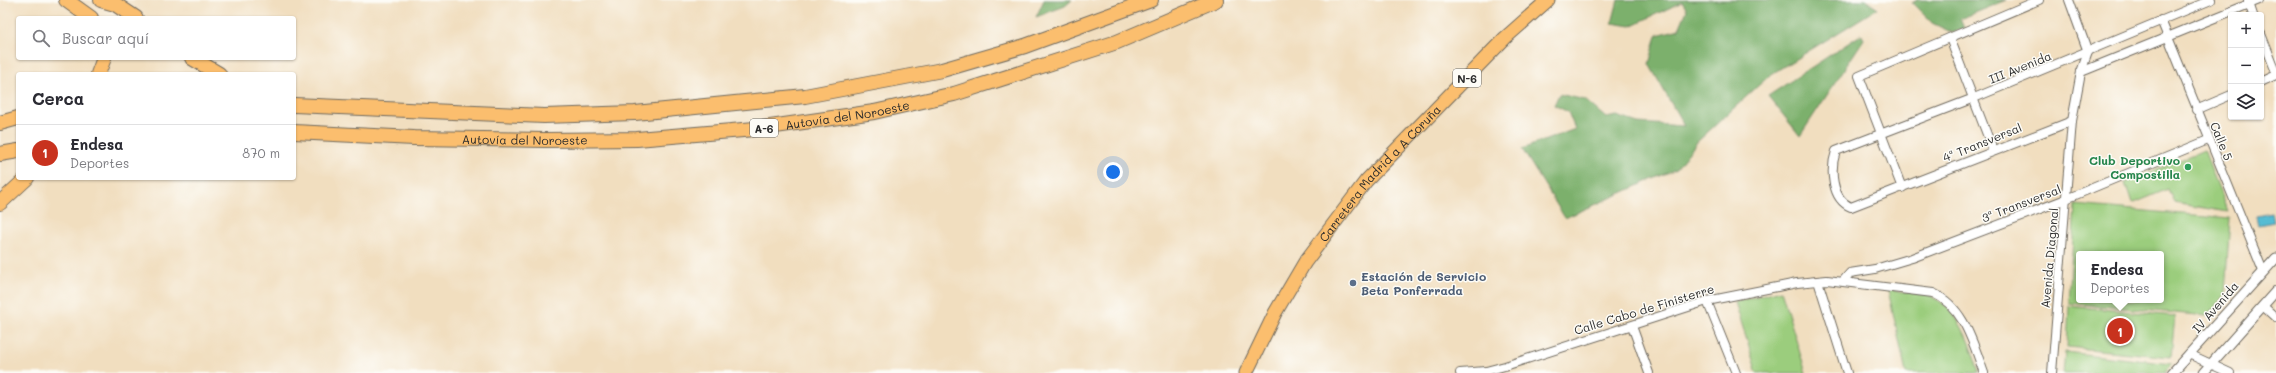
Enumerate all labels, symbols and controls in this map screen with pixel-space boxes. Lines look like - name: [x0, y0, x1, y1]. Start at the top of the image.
- map controls: [2228, 12, 2264, 120]
- button: +: [2228, 12, 2264, 48]
- search box: [16, 16, 296, 60]
- icon: search: [30, 27, 52, 49]
- text: Buscar aquí: [62, 28, 149, 48]
- street label: III Avenida: [1986, 47, 2054, 87]
- button: −: [2228, 48, 2264, 84]
- road number: N-6: [1453, 69, 1481, 87]
- button: layers: [2228, 84, 2264, 120]
- text: Cerca: [32, 87, 84, 109]
- street label: Autovía del Noroeste: [784, 96, 911, 133]
- street label: Carretera Madrid a A Coruña: [1315, 101, 1444, 245]
- road number: A-6: [750, 119, 778, 137]
- street label: 4ª Transversal: [1940, 119, 2024, 165]
- street label: Calle 5: [2207, 119, 2237, 163]
- street label: Autovía del Noroeste: [462, 131, 588, 148]
- text: Endesa: [70, 134, 123, 154]
- text: 1: [42, 144, 48, 161]
- text: 870 m: [242, 144, 280, 161]
- place label: Club Deportivo Compostilla: [2089, 152, 2180, 182]
- text: Deportes: [70, 154, 129, 171]
- your location: [1103, 162, 1123, 182]
- marker: Club Deportivo Compostilla: [2183, 162, 2193, 172]
- street label: 3ª Transversal: [1979, 180, 2063, 226]
- street label: Avenida Diagonal: [2037, 207, 2061, 309]
- popup: [2076, 251, 2164, 303]
- text: Endesa: [2090, 259, 2144, 279]
- place label: Estación de Servicio Beta Ponferrada: [1361, 268, 1486, 298]
- marker: Estación de Servicio Beta Ponferrada: [1348, 278, 1358, 288]
- street label: IV Avenida: [2188, 278, 2242, 336]
- text: Deportes: [2090, 279, 2150, 296]
- street label: Calle Cabo de Finisterre: [1572, 280, 1716, 338]
- pin: 1: [2107, 316, 2133, 346]

